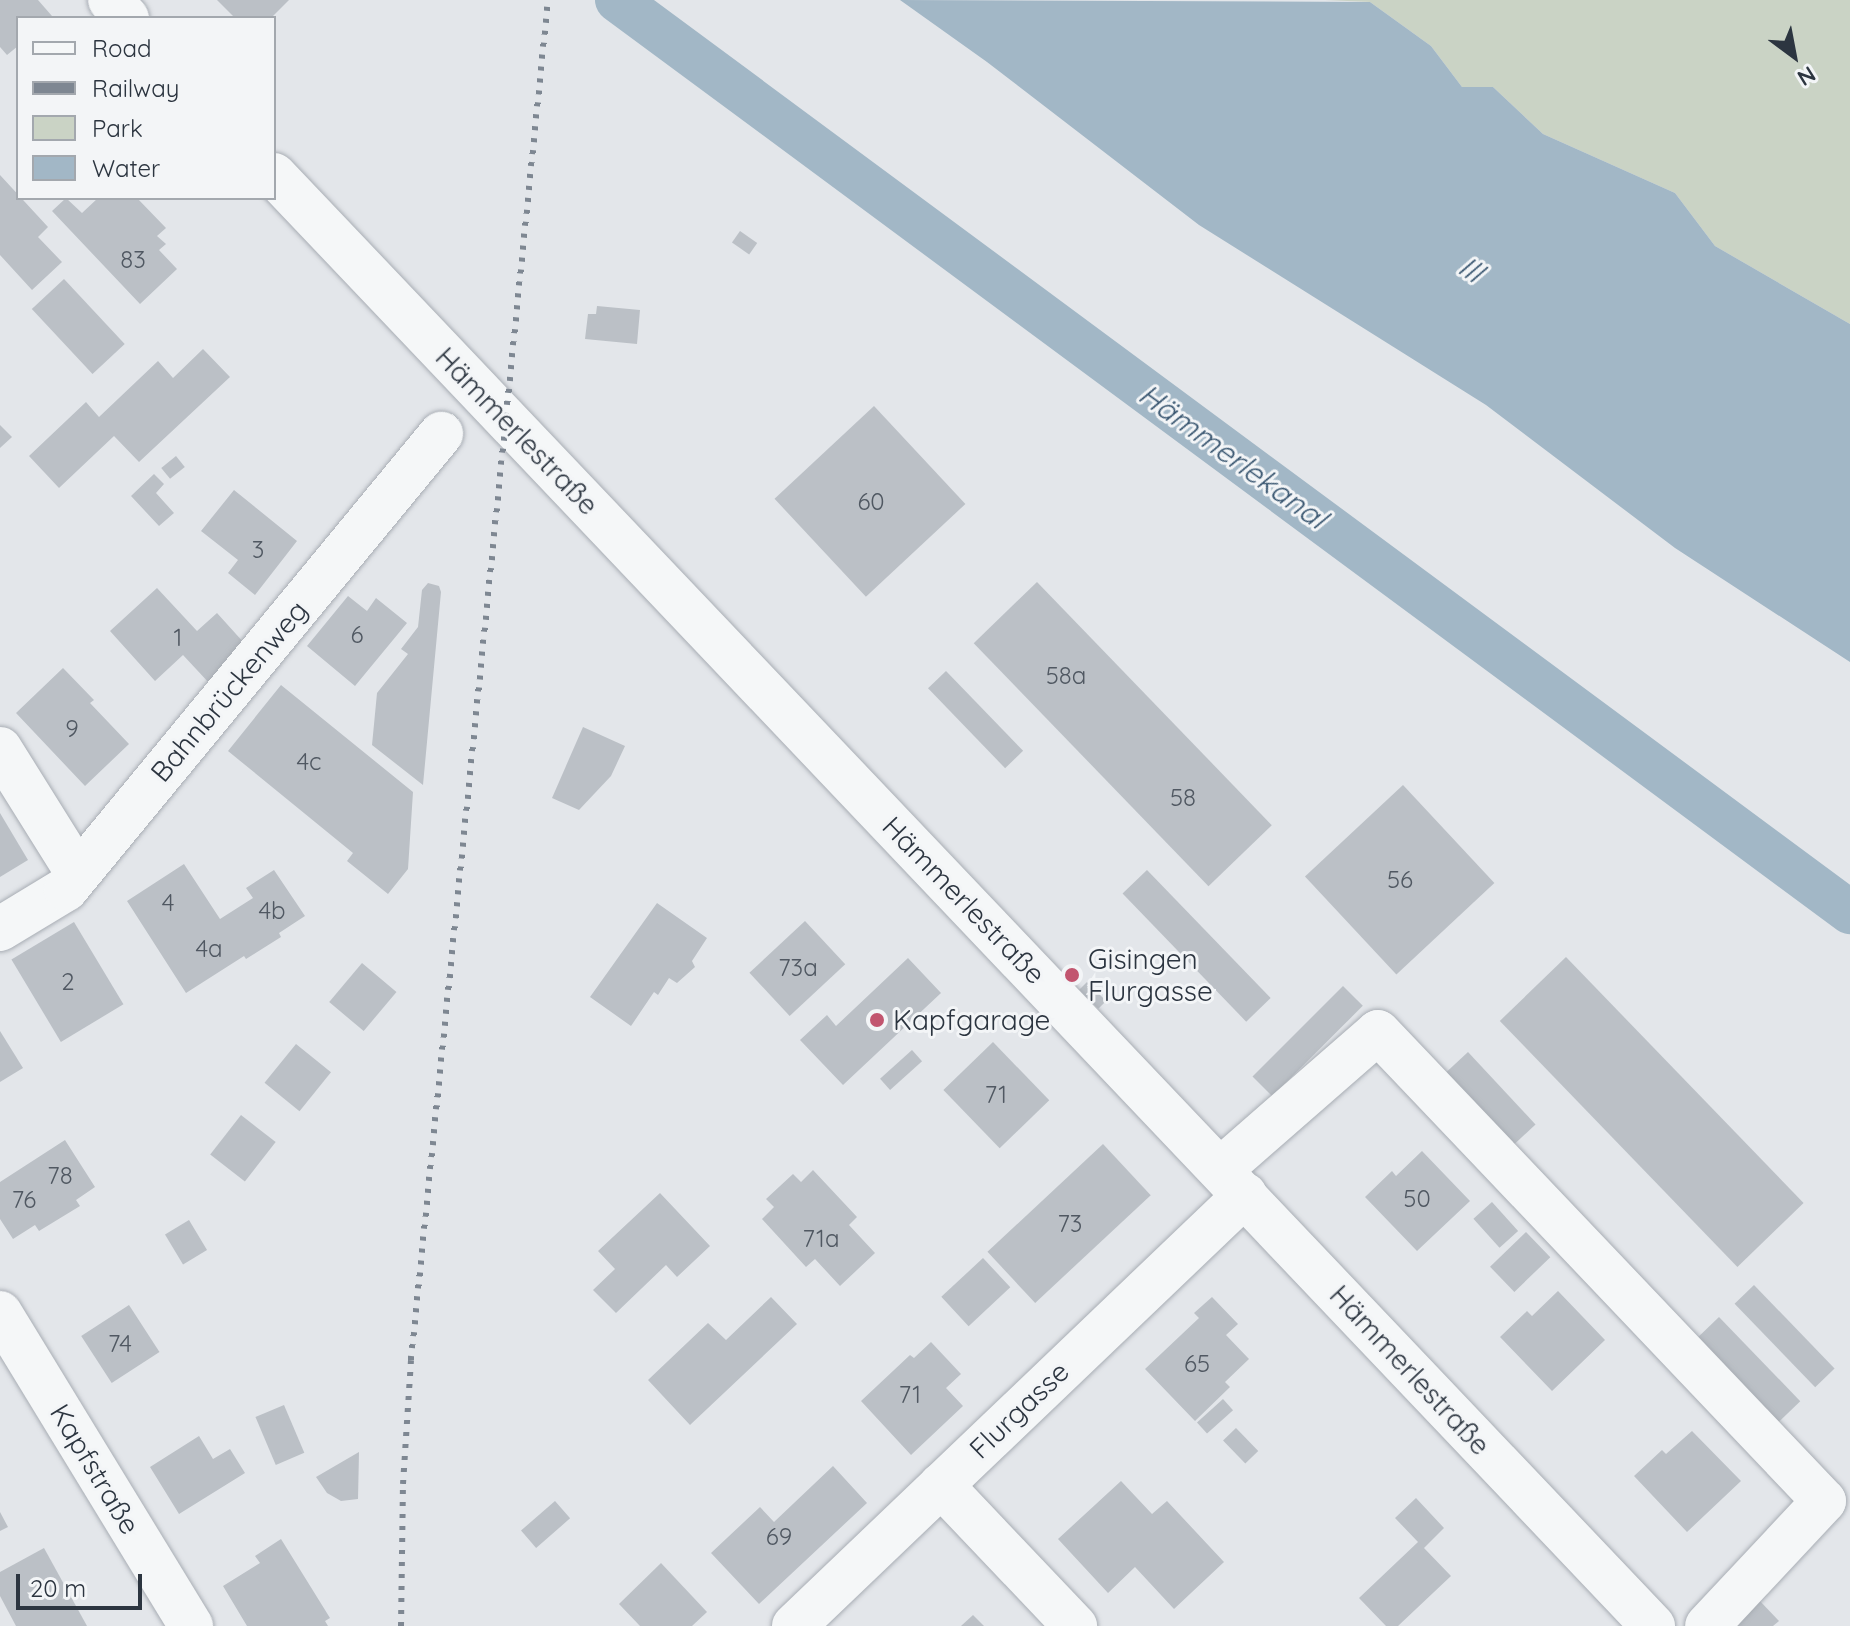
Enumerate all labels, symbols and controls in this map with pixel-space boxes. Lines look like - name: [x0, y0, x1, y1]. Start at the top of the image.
- legend: [16, 16, 276, 200]
- north arrow: [1754, 16, 1834, 96]
- text: Road: [92, 33, 152, 63]
- text: N: [1792, 60, 1821, 93]
- text: Railway: [92, 73, 179, 103]
- text: Park: [92, 113, 143, 143]
- text: Water: [92, 153, 160, 183]
- house number: 83: [120, 246, 146, 274]
- water label: Ill: [1452, 248, 1490, 290]
- street label: Hämmerlestraße: [429, 340, 605, 522]
- water label: Hämmerlekanal: [1132, 376, 1334, 536]
- house number: 60: [857, 488, 885, 516]
- house number: 3: [252, 536, 264, 564]
- street label: Bahnbrückenweg: [143, 594, 315, 788]
- house number: 6: [351, 621, 363, 649]
- house number: 1: [174, 624, 182, 652]
- house number: 58a: [1046, 662, 1086, 690]
- house number: 9: [65, 715, 79, 743]
- house number: 4c: [296, 748, 322, 776]
- house number: 58: [1170, 784, 1196, 812]
- street label: Hämmerlestraße: [876, 809, 1052, 991]
- house number: 56: [1387, 866, 1413, 894]
- house number: 4: [162, 889, 174, 917]
- house number: 4b: [258, 897, 286, 925]
- house number: 4a: [195, 935, 223, 963]
- place label: Gisingen Flurgasse: [1088, 942, 1213, 1008]
- house number: 73a: [778, 954, 818, 982]
- marker: Gisingen Flurgasse: [1063, 966, 1081, 984]
- house number: 2: [61, 968, 75, 996]
- place label: Kapfgarage: [893, 1003, 1050, 1037]
- marker: Kapfgarage: [868, 1011, 886, 1029]
- house number: 71: [985, 1081, 1007, 1109]
- house number: 78: [47, 1162, 73, 1190]
- house number: 50: [1403, 1185, 1431, 1213]
- house number: 76: [12, 1186, 36, 1214]
- house number: 73: [1058, 1210, 1082, 1238]
- house number: 71a: [803, 1225, 839, 1253]
- street label: Hämmerlestraße: [1323, 1278, 1497, 1462]
- house number: 74: [108, 1330, 132, 1358]
- house number: 65: [1184, 1350, 1210, 1378]
- street label: Flurgasse: [962, 1355, 1076, 1465]
- house number: 71: [899, 1381, 921, 1409]
- street label: Kapfstraße: [43, 1398, 147, 1540]
- house number: 69: [766, 1523, 792, 1551]
- scale bar: [20, 1558, 146, 1608]
- text: 20 m: [30, 1573, 86, 1603]

